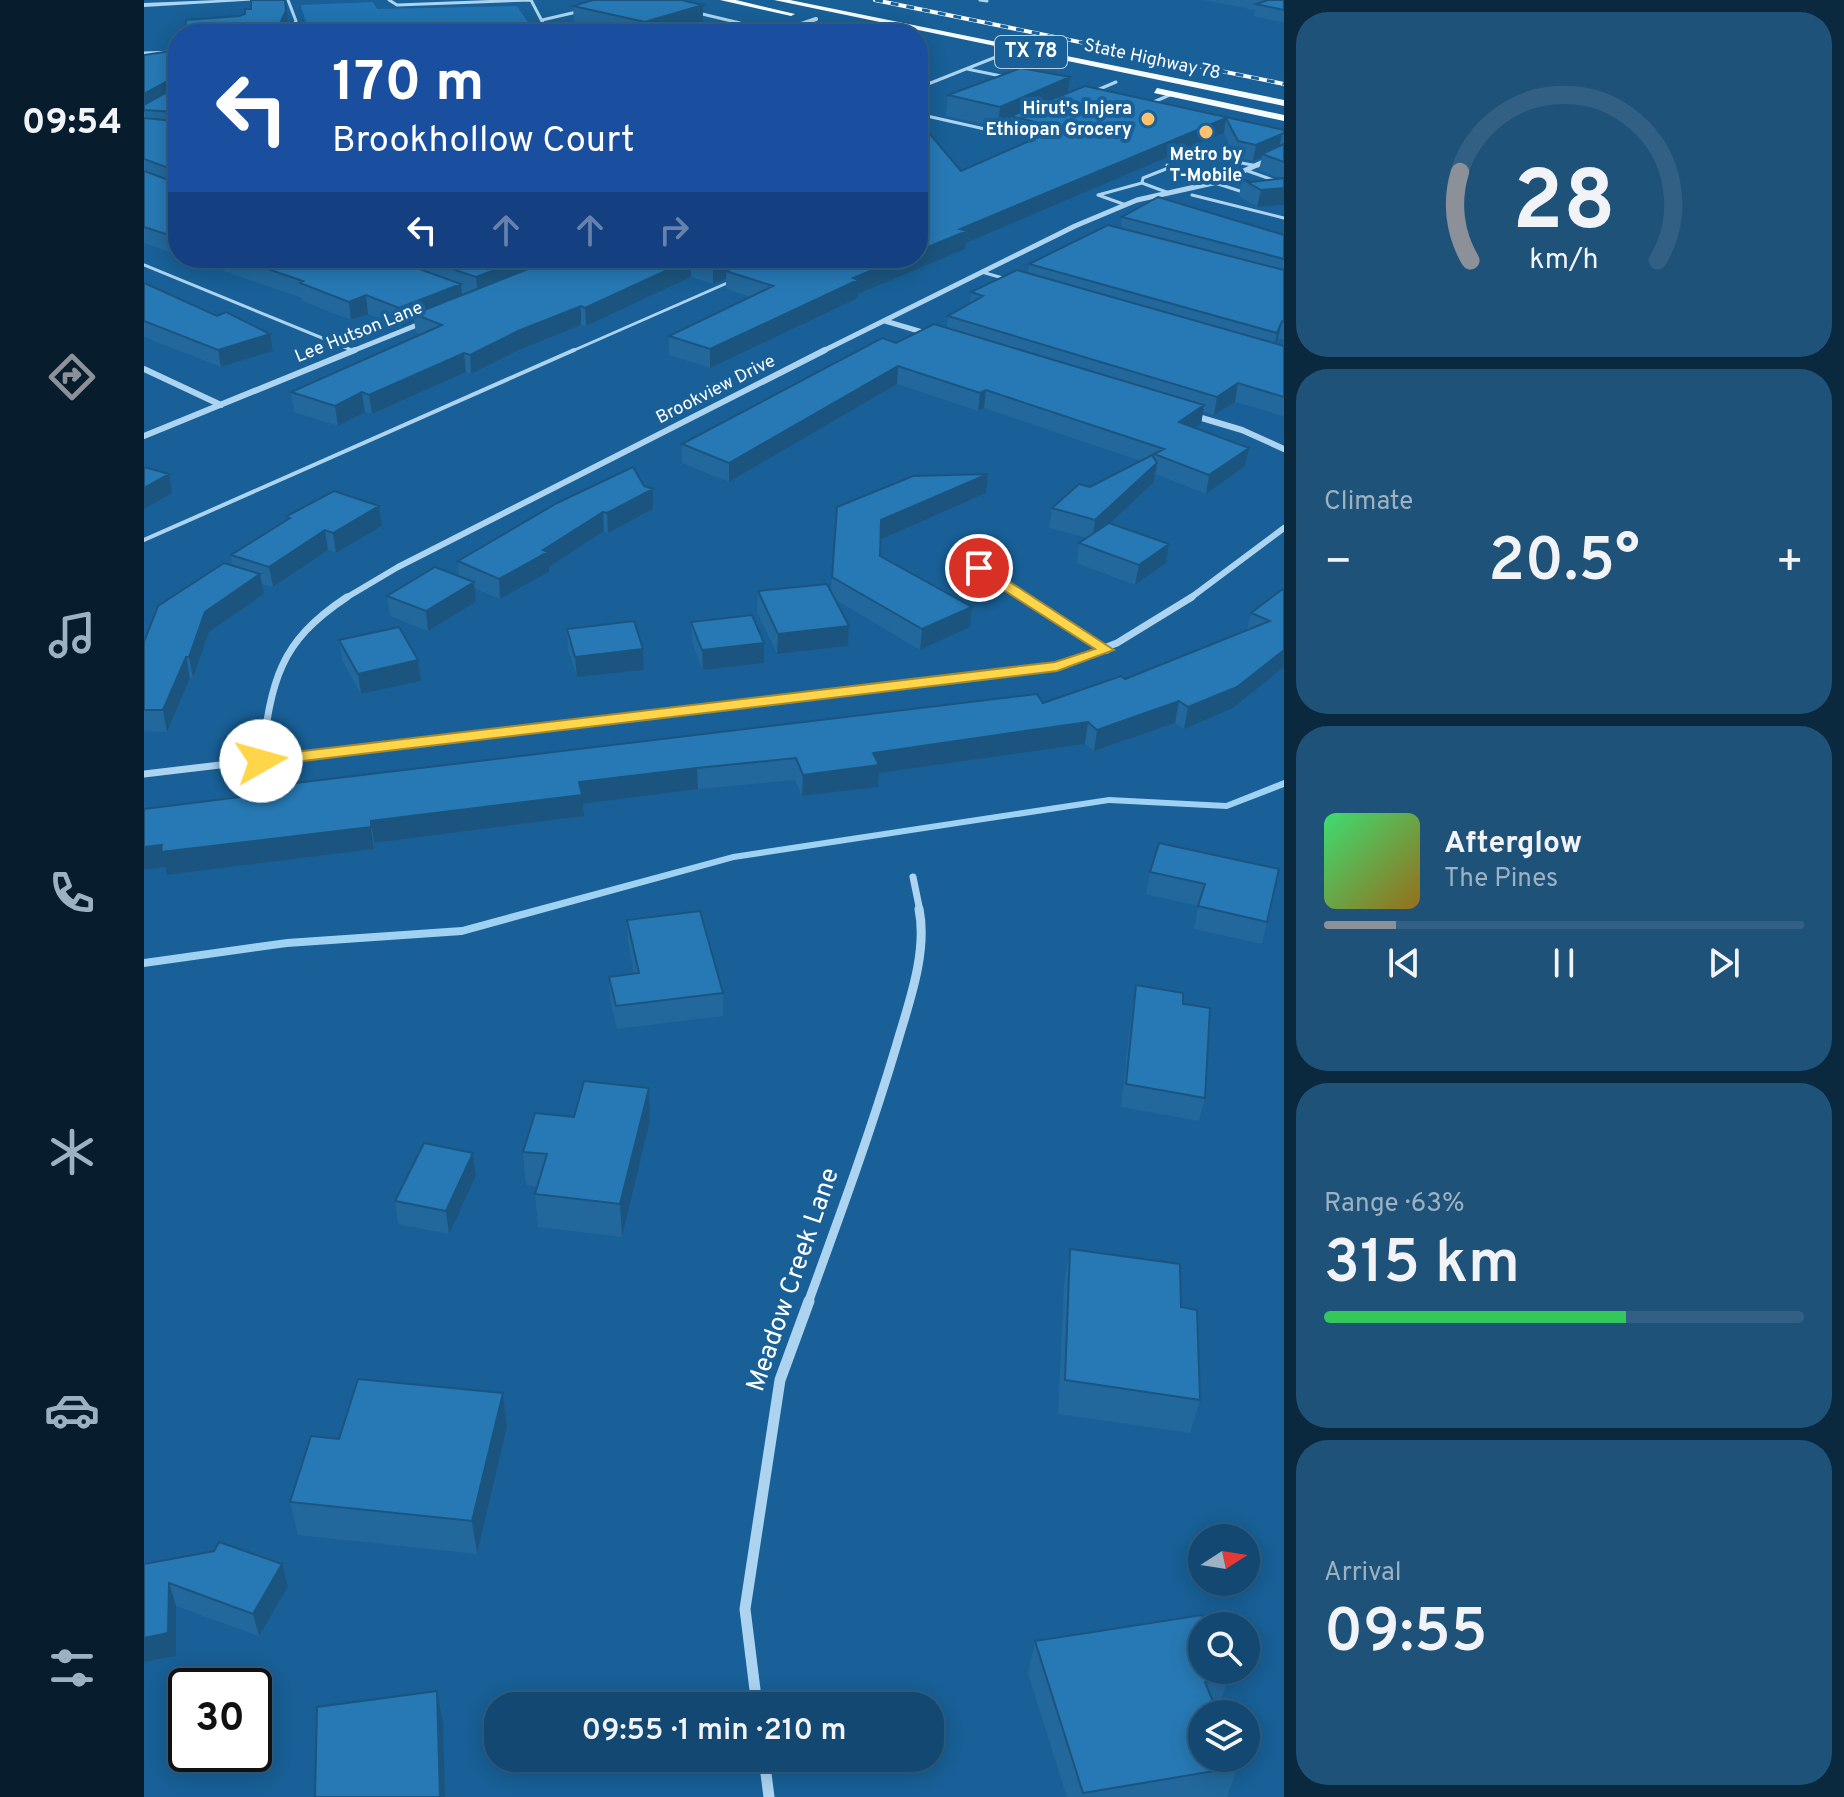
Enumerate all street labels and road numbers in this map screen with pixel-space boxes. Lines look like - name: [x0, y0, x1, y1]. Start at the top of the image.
- street label: State Highway 78: [1082, 34, 1222, 86]
- road number: TX 78: [995, 36, 1067, 68]
- street label: Lee Hutson Lane: [292, 297, 426, 369]
- street label: Brookview Drive: [652, 350, 780, 430]
- street label: Meadow Creek Lane: [740, 1164, 848, 1396]

